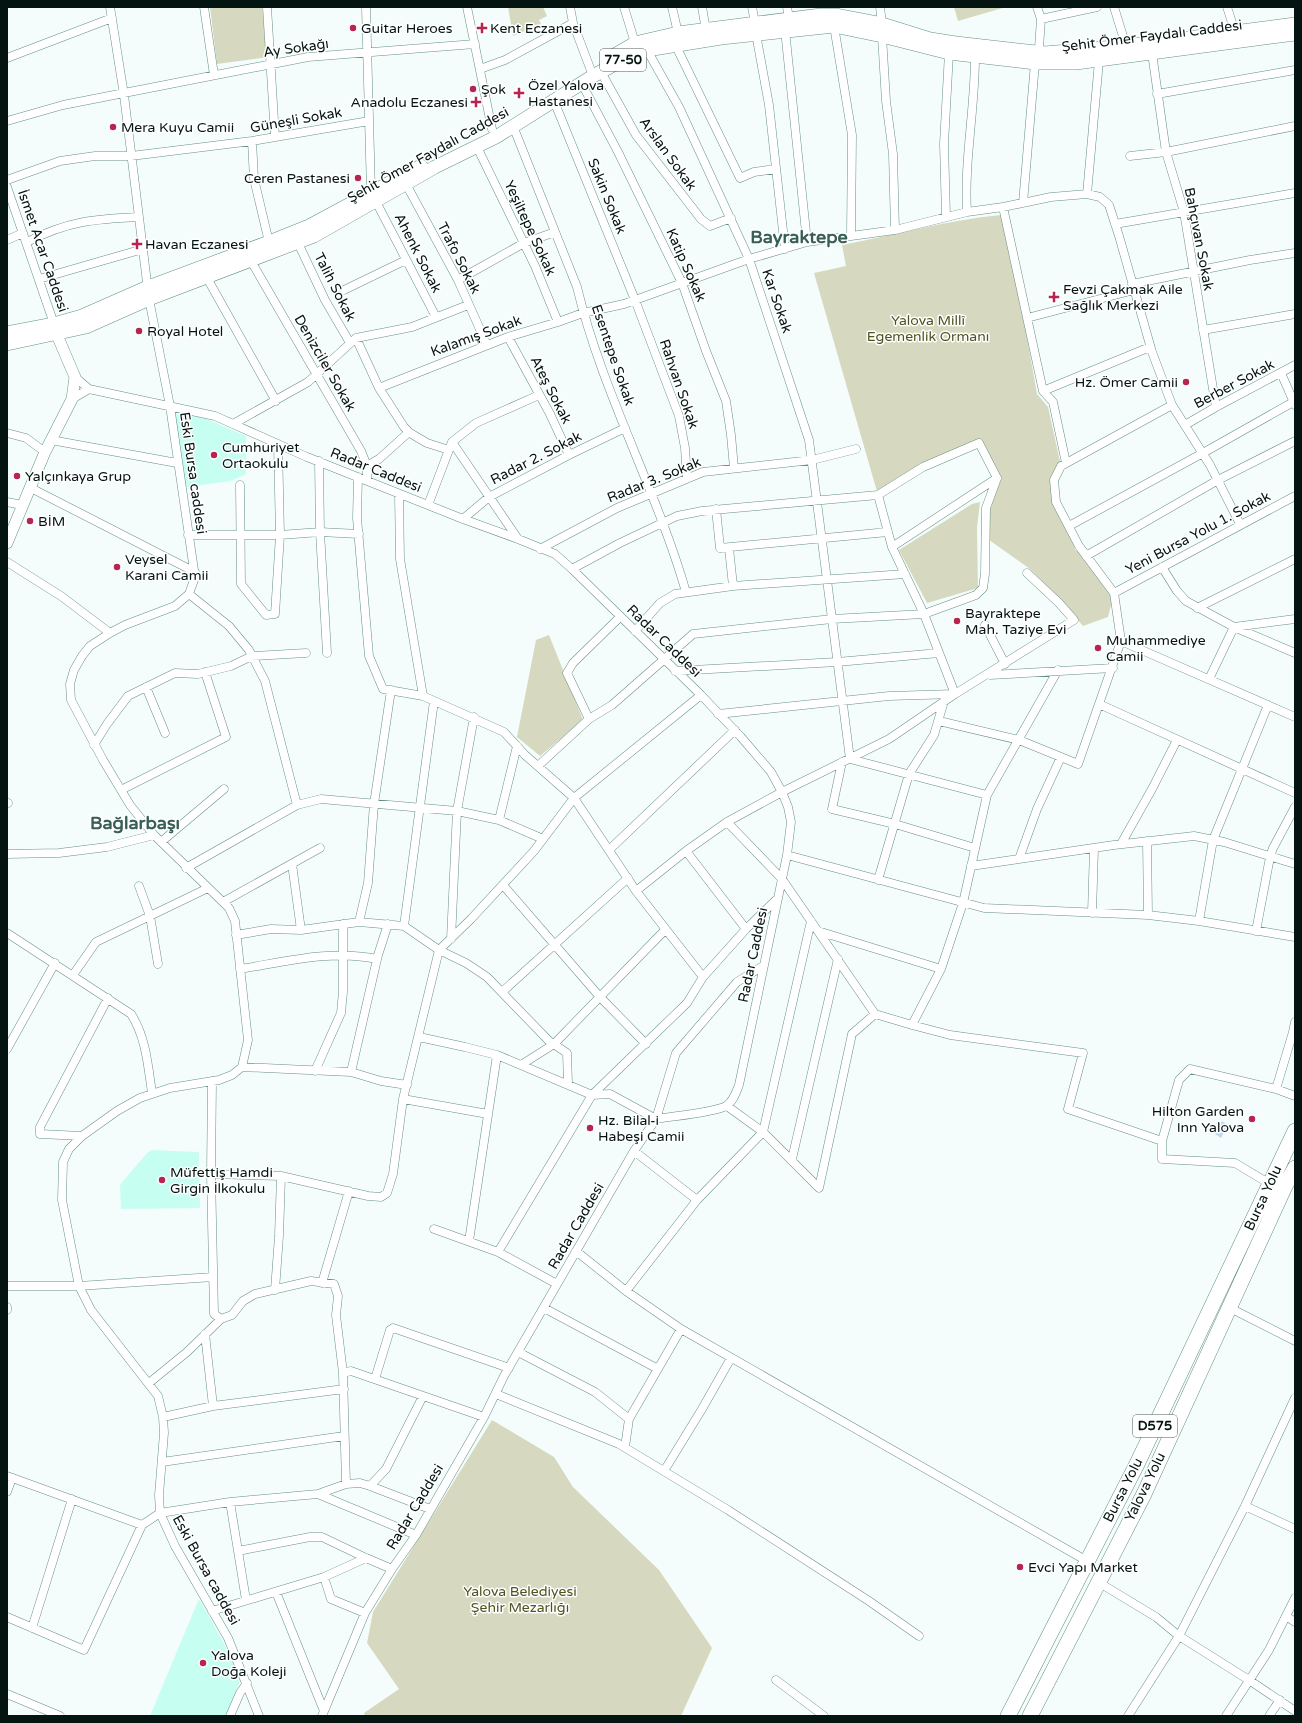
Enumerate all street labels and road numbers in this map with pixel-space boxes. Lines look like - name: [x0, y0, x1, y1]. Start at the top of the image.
- street label: Şehit Ömer Faydalı Caddesi: [1061, 16, 1243, 56]
- street label: Ay Sokağı: [262, 35, 330, 61]
- road number: 77-50: [600, 49, 646, 71]
- street label: Güneşli Sokak: [249, 103, 344, 136]
- street label: Şehit Ömer Faydalı Caddesi: [344, 103, 512, 207]
- street label: Arslan Sokak: [636, 114, 700, 194]
- street label: Sakin Sokak: [584, 156, 630, 237]
- street label: Yeşiltepe Sokak: [500, 178, 560, 279]
- street label: Bahçıvan Sokak: [1181, 186, 1217, 292]
- street label: İsmet Acar Caddesi: [14, 188, 72, 314]
- street label: Ahenk Sokak: [391, 211, 445, 296]
- street label: Trafo Sokak: [434, 219, 484, 297]
- street label: Katip Sokak: [662, 226, 710, 305]
- street label: Talih Sokak: [311, 250, 360, 324]
- street label: Kar Sokak: [758, 267, 796, 335]
- street label: Esentepe Sokak: [588, 302, 638, 408]
- street label: Denizciler Sokak: [290, 312, 360, 415]
- street label: Kalamış Sokak: [428, 312, 524, 360]
- street label: Rahvan Sokak: [656, 337, 702, 431]
- street label: Ateş Sokak: [527, 353, 575, 427]
- street label: Berber Sokak: [1191, 355, 1278, 412]
- street label: Eski Bursa caddesi: [176, 411, 210, 535]
- street label: Radar 2. Sokak: [488, 428, 585, 488]
- street label: Radar Caddesi: [328, 444, 424, 496]
- street label: Radar 3. Sokak: [605, 453, 704, 507]
- street label: Yeni Bursa Yolu 1. Sokak: [1123, 487, 1274, 578]
- street label: Radar Caddesi: [623, 601, 705, 681]
- street label: Radar Caddesi: [735, 906, 771, 1004]
- street label: Bursa Yolu: [1240, 1163, 1286, 1233]
- street label: Radar Caddesi: [544, 1180, 608, 1272]
- road number: D575: [1133, 1415, 1177, 1437]
- street label: Yalova Yolu: [1121, 1450, 1169, 1524]
- street label: Bursa Yolu: [1100, 1455, 1146, 1525]
- street label: Radar Caddesi: [383, 1461, 447, 1553]
- street label: Eski Bursa caddesi: [169, 1512, 243, 1628]

